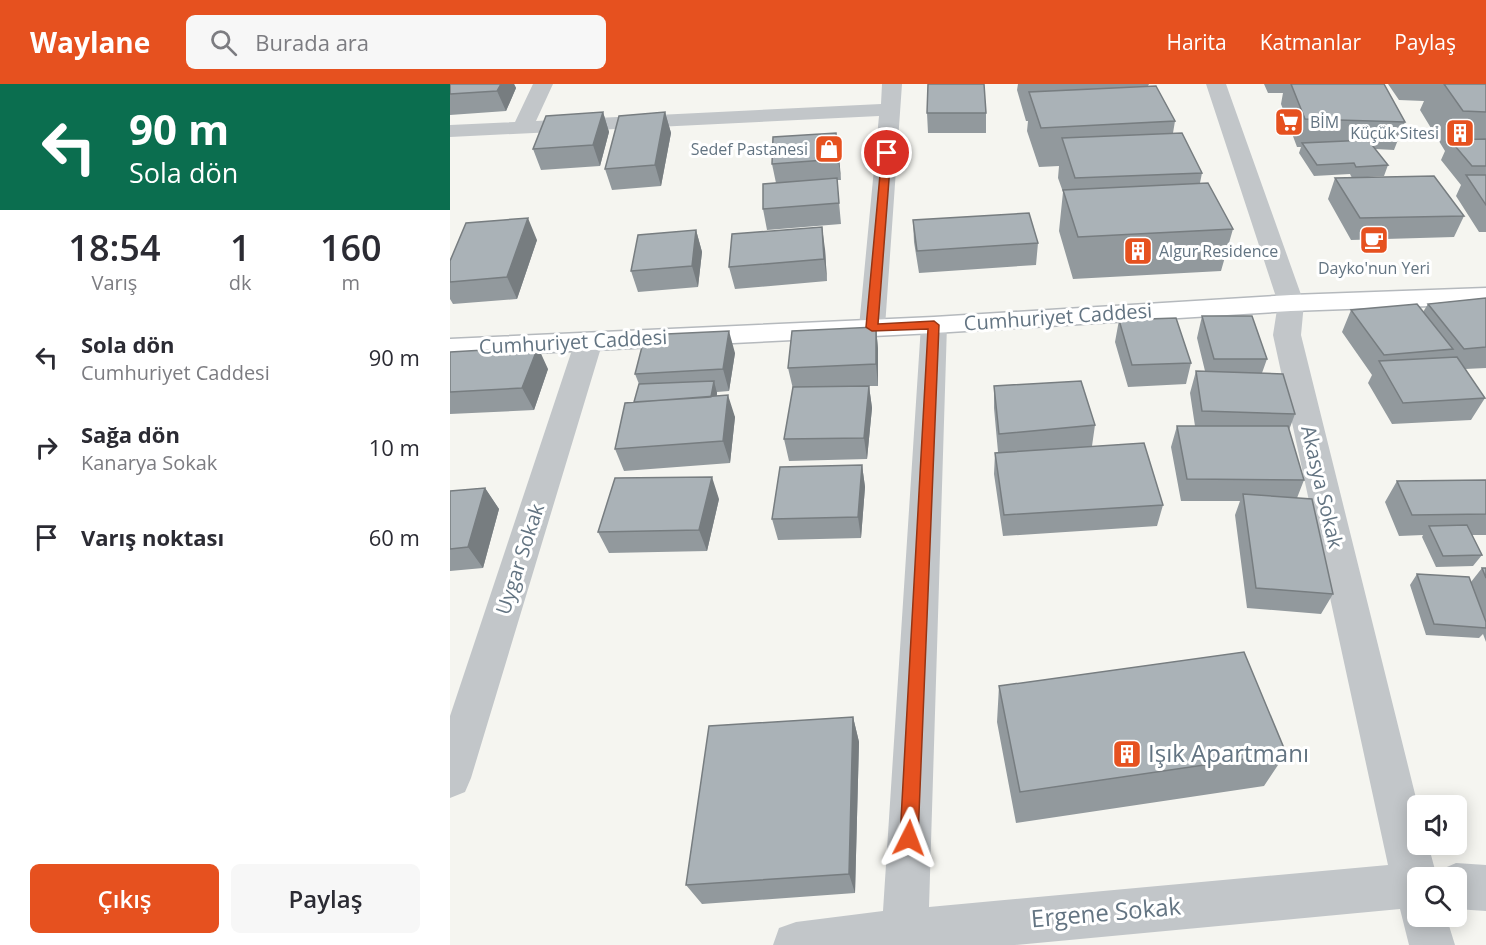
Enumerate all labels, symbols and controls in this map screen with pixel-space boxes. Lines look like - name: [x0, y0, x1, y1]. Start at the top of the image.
- search box: [186, 15, 606, 69]
- text: Waylane: [30, 23, 150, 61]
- icon: search: [207, 26, 240, 59]
- text: Burada ara: [255, 27, 369, 57]
- text: Harita: [1166, 28, 1227, 56]
- text: Katmanlar: [1260, 28, 1361, 56]
- text: Paylaş: [1394, 28, 1456, 56]
- text: 90 m: [129, 100, 229, 157]
- supermarket icon: BİM: [1273, 106, 1305, 138]
- icon: left: [30, 108, 108, 186]
- place label: BİM: [1310, 111, 1339, 133]
- building icon: Küçük Sitesi: [1444, 117, 1476, 149]
- place label: Küçük Sitesi: [1350, 122, 1439, 144]
- pin: [861, 127, 912, 178]
- shop icon: Sedef Pastanesi: [813, 133, 845, 165]
- icon: arrive: [870, 136, 903, 169]
- place label: Sedef Pastanesi: [691, 138, 808, 160]
- text: Sola dön: [129, 154, 238, 191]
- text: 18:54: [68, 223, 161, 272]
- text: 1: [230, 223, 251, 272]
- text: 160: [320, 223, 382, 272]
- cafe icon: Dayko'nun Yeri: [1358, 224, 1390, 256]
- building icon: Algur Residence: [1122, 235, 1154, 267]
- place label: Algur Residence: [1159, 240, 1278, 262]
- place label: Dayko'nun Yeri: [1318, 257, 1430, 279]
- text: Varış: [92, 269, 137, 296]
- text: dk: [229, 269, 252, 296]
- text: m: [342, 269, 360, 296]
- street label: Cumhuriyet Caddesi: [963, 296, 1153, 337]
- street label: Cumhuriyet Caddesi: [478, 323, 668, 360]
- text: Sola dön: [81, 329, 174, 359]
- icon: left: [30, 341, 63, 374]
- text: 90 m: [369, 342, 420, 372]
- text: Cumhuriyet Caddesi: [81, 359, 270, 386]
- text: Sağa dön: [81, 419, 180, 449]
- street label: Akasya Sokak: [1295, 423, 1350, 551]
- icon: right: [30, 431, 63, 464]
- text: 10 m: [369, 432, 420, 462]
- text: Kanarya Sokak: [81, 449, 217, 476]
- street label: Uygar Sokak: [489, 499, 550, 618]
- icon: arrive: [30, 521, 63, 554]
- text: Varış noktası: [81, 522, 224, 552]
- text: 60 m: [369, 522, 420, 552]
- place label: Işık Apartmanı: [1148, 736, 1309, 769]
- building icon: Işık Apartmanı: [1111, 738, 1143, 770]
- map controls: [1407, 795, 1467, 927]
- button: sound: [1407, 795, 1467, 855]
- position arrow: [877, 806, 941, 870]
- button: Çıkış: [30, 864, 219, 933]
- button: Paylaş: [231, 864, 420, 933]
- button: search: [1407, 867, 1467, 927]
- street label: Ergene Sokak: [1030, 888, 1183, 934]

